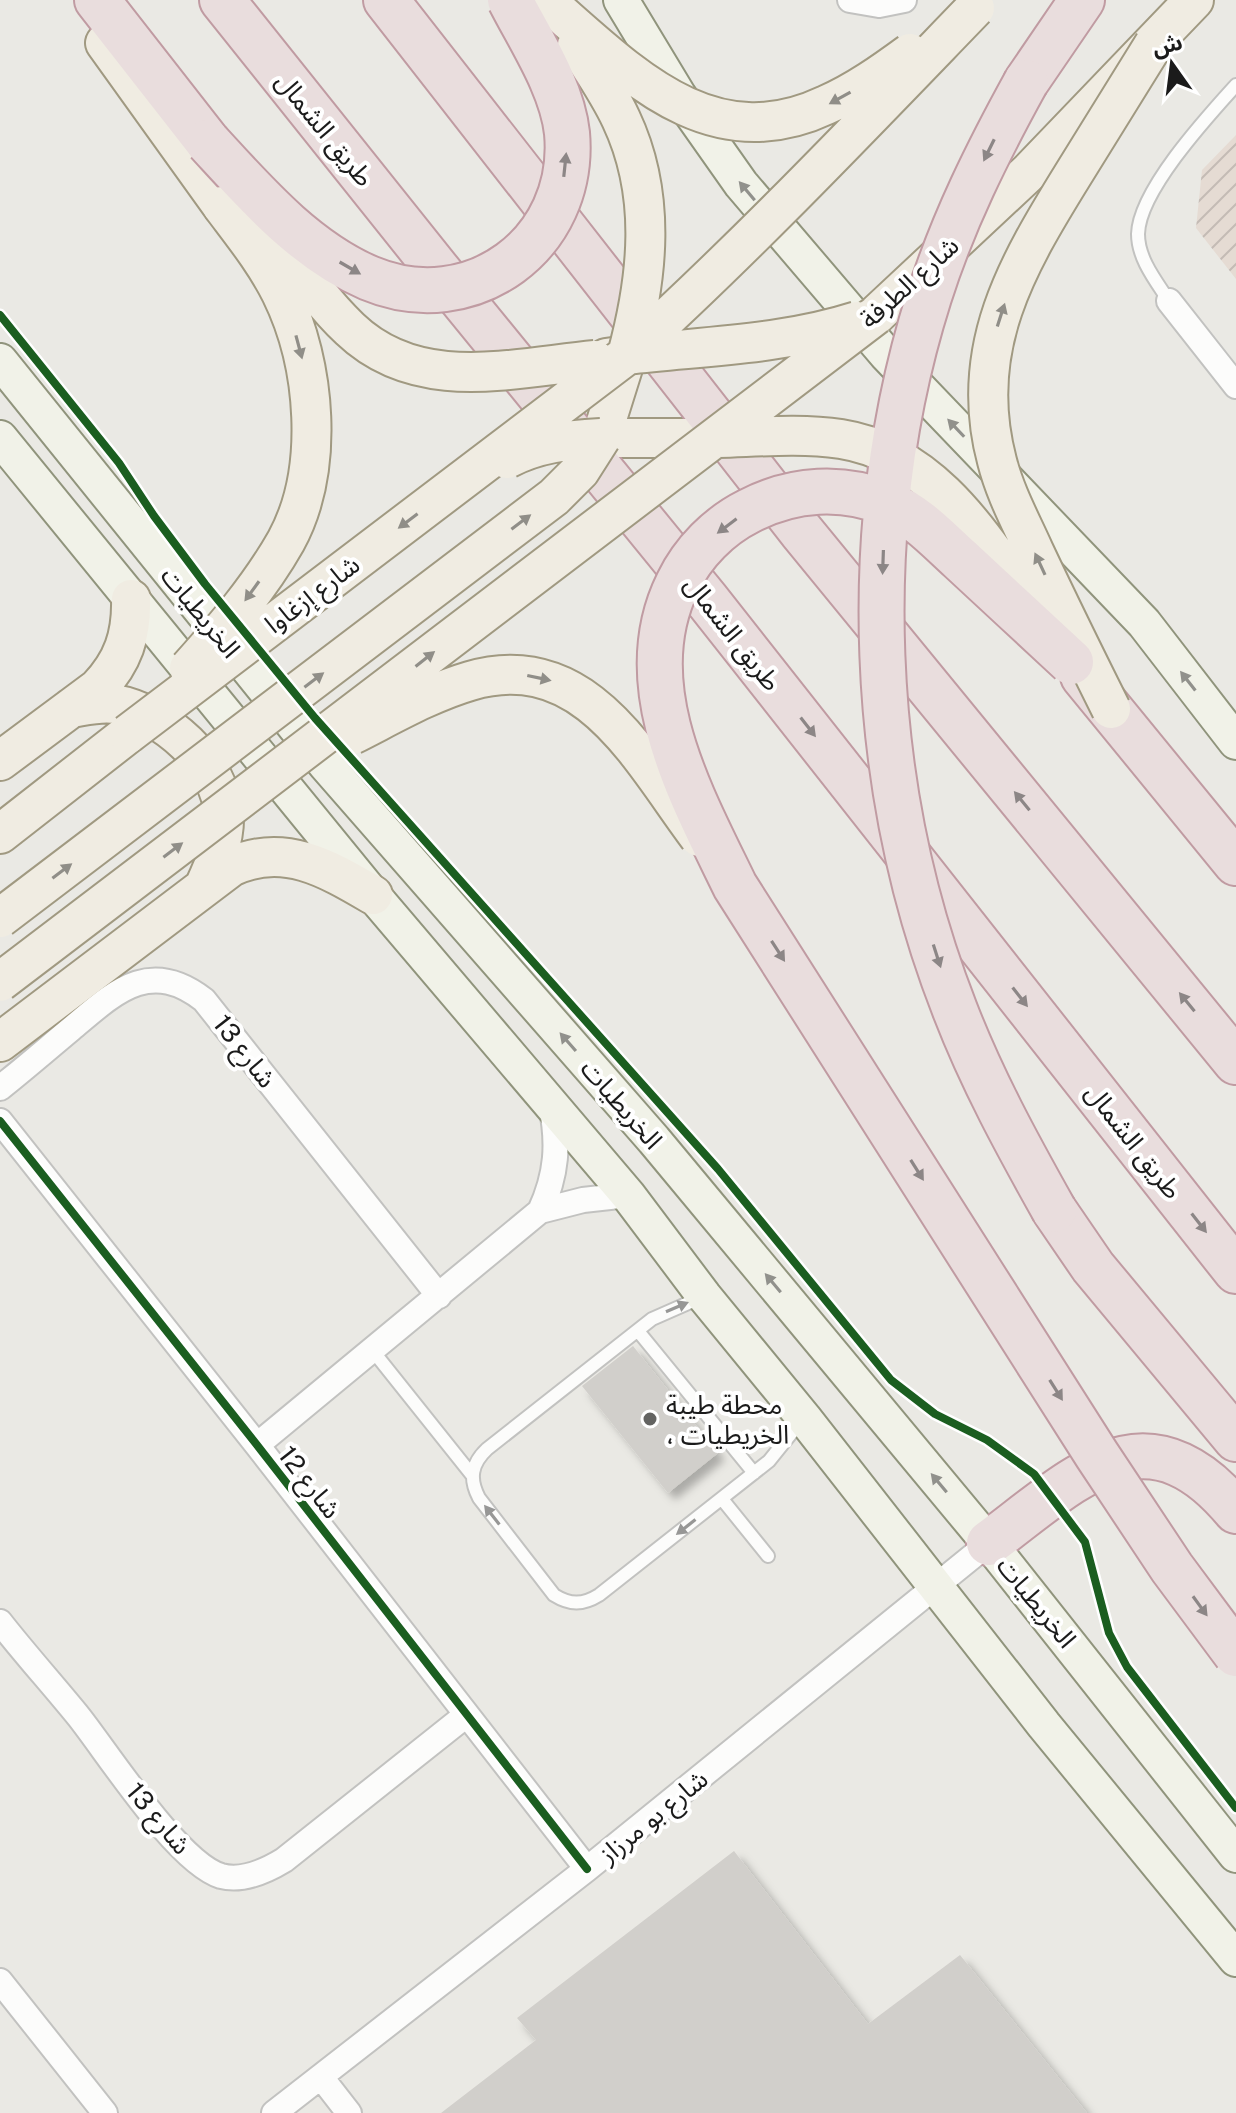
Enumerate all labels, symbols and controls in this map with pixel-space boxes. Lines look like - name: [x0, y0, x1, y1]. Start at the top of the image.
- north arrow: [1132, 24, 1212, 104]
- text: ش: [1149, 28, 1185, 61]
- street label: طريق الشمال: [269, 66, 380, 193]
- one-way arrow: [829, 91, 851, 105]
- one-way arrow: [982, 139, 996, 162]
- one-way arrow: [559, 152, 572, 177]
- one-way arrow: [739, 181, 756, 201]
- street label: شارع الطرفة: [853, 230, 967, 337]
- one-way arrow: [338, 261, 361, 274]
- one-way arrow: [995, 303, 1008, 327]
- one-way arrow: [294, 335, 306, 360]
- one-way arrow: [947, 418, 965, 437]
- one-way arrow: [398, 512, 418, 528]
- one-way arrow: [510, 515, 531, 531]
- one-way arrow: [716, 517, 737, 533]
- street label: شارع إزغاوا: [259, 548, 368, 643]
- one-way arrow: [876, 550, 889, 575]
- one-way arrow: [1033, 552, 1047, 575]
- street label: الخريطيات: [155, 560, 247, 664]
- street label: طريق الشمال: [678, 569, 788, 698]
- one-way arrow: [245, 581, 260, 602]
- one-way arrow: [415, 651, 435, 667]
- one-way arrow: [1181, 670, 1197, 691]
- one-way arrow: [303, 672, 324, 688]
- one-way arrow: [527, 673, 552, 685]
- one-way arrow: [799, 717, 815, 737]
- one-way arrow: [1014, 791, 1031, 811]
- one-way arrow: [163, 843, 184, 859]
- one-way arrow: [52, 863, 72, 879]
- one-way arrow: [770, 940, 785, 962]
- one-way arrow: [931, 944, 943, 968]
- one-way arrow: [1012, 987, 1028, 1007]
- one-way arrow: [1179, 992, 1195, 1012]
- street label: شارع 13: [204, 1008, 283, 1096]
- one-way arrow: [560, 1032, 578, 1051]
- street label: الخريطيات: [575, 1053, 669, 1155]
- street label: طريق الشمال: [1079, 1077, 1189, 1206]
- one-way arrow: [910, 1159, 924, 1181]
- one-way arrow: [1190, 1213, 1206, 1233]
- one-way arrow: [765, 1273, 782, 1293]
- one-way arrow: [665, 1300, 689, 1313]
- one-way arrow: [1049, 1379, 1063, 1401]
- place label: محطة طيبة ، الخريطيات: [666, 1389, 789, 1450]
- marker: محطة طيبة ، الخريطيات: [641, 1410, 659, 1428]
- street label: شارع 12: [269, 1440, 348, 1527]
- one-way arrow: [931, 1473, 948, 1493]
- one-way arrow: [484, 1505, 500, 1526]
- one-way arrow: [676, 1518, 696, 1535]
- street label: الخريطيات: [991, 1550, 1083, 1654]
- one-way arrow: [1192, 1596, 1208, 1617]
- street label: شارع بو مرزاز: [592, 1763, 716, 1873]
- street label: شارع 13: [117, 1776, 198, 1863]

